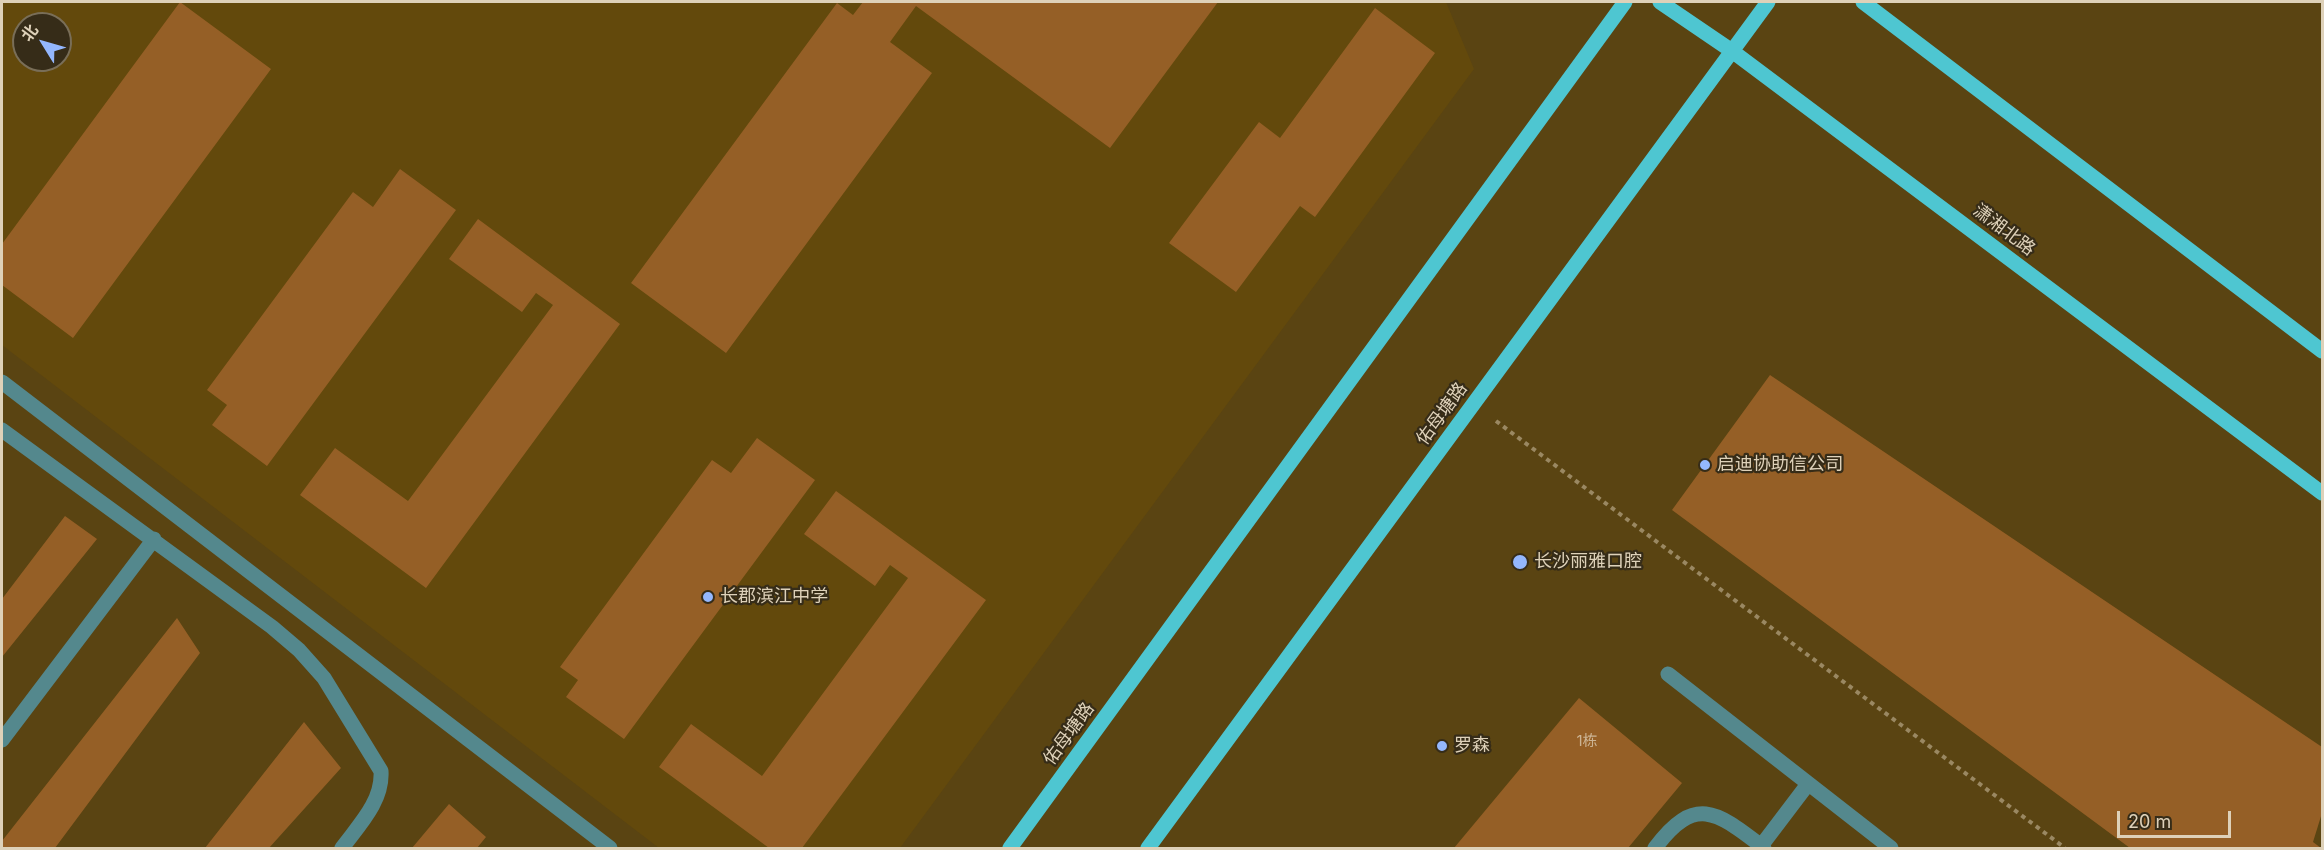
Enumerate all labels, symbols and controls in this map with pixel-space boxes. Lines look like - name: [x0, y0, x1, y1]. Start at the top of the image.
- north arrow: [12, 12, 72, 72]
- text: 北: [16, 20, 42, 45]
- street label: 潇湘北路: [1969, 200, 2039, 260]
- street label: 佑母塘路: [1412, 379, 1472, 449]
- place label: 启迪协助信公司: [1717, 454, 1843, 476]
- marker: 启迪协助信公司: [1698, 458, 1712, 472]
- place label: 长沙丽雅口腔: [1534, 551, 1642, 573]
- marker: 长沙丽雅口腔: [1511, 553, 1529, 571]
- place label: 长郡滨江中学: [720, 586, 828, 608]
- marker: 长郡滨江中学: [701, 590, 715, 604]
- street label: 佑母塘路: [1039, 699, 1099, 769]
- house number: 1栋: [1576, 732, 1598, 750]
- place label: 罗森: [1454, 735, 1490, 757]
- marker: 罗森: [1435, 739, 1449, 753]
- scale bar: [2120, 799, 2234, 837]
- text: 20 m: [2128, 811, 2171, 832]

